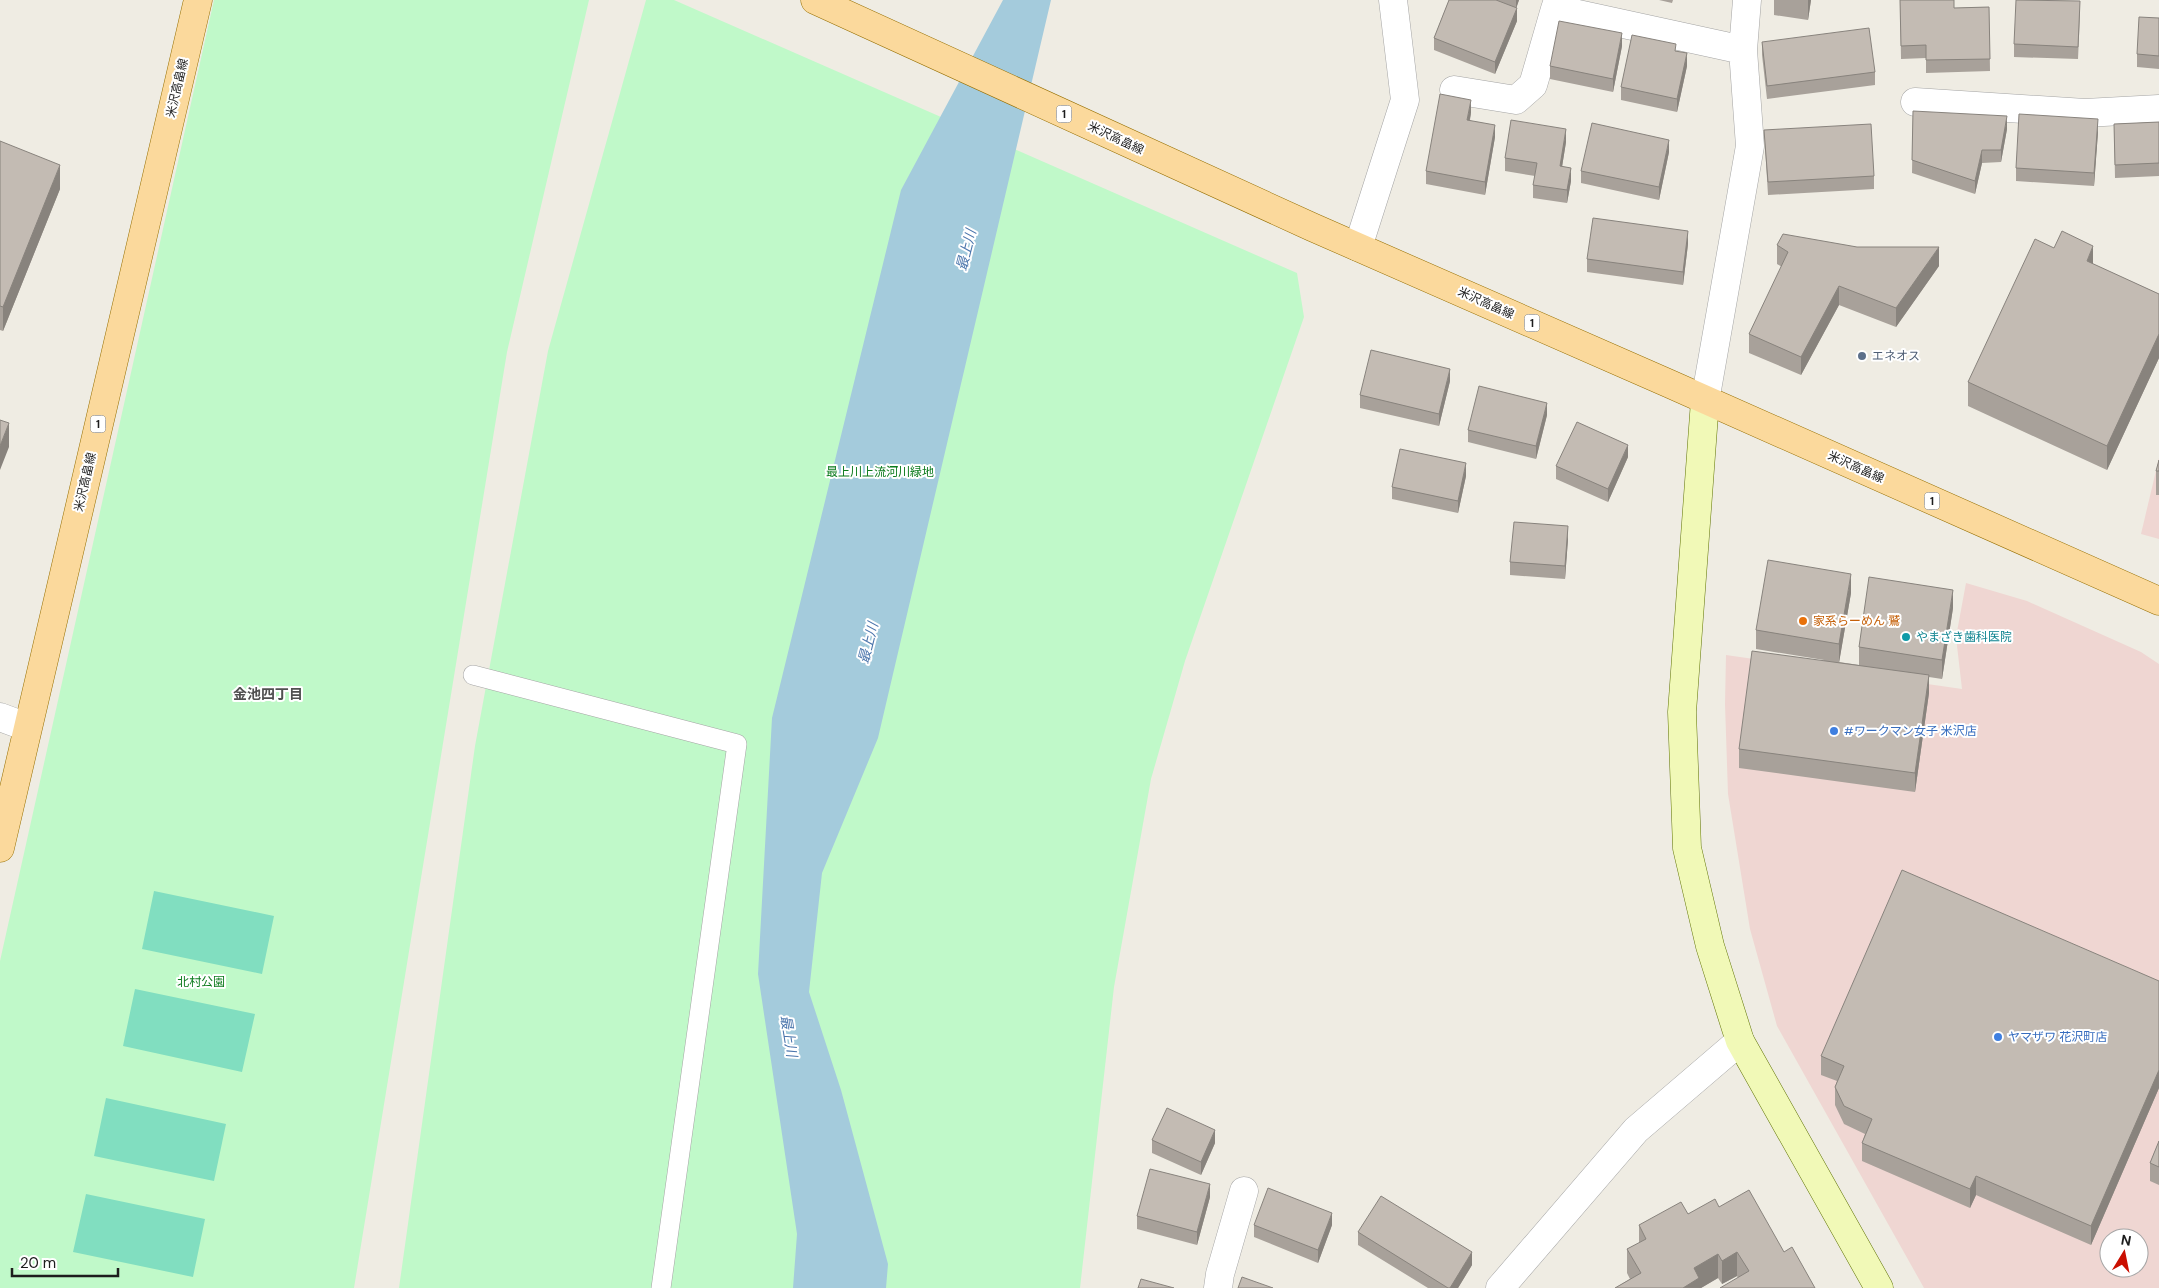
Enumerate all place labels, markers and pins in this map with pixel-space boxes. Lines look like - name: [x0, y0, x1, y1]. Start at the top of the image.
- place label: エネオス: [1872, 348, 1920, 364]
- marker: エネオス: [1856, 350, 1868, 362]
- place label: 家系らーめん 鷲: [1813, 613, 1900, 629]
- marker: 家系らーめん 鷲: [1797, 615, 1809, 627]
- place label: やまざき歯科医院: [1916, 629, 2012, 645]
- marker: やまざき歯科医院: [1900, 631, 1912, 643]
- place label: #ワークマン女子 米沢店: [1844, 723, 1977, 739]
- marker: #ワークマン女子 米沢店: [1828, 725, 1840, 737]
- place label: ヤマザワ 花沢町店: [2008, 1029, 2107, 1045]
- marker: ヤマザワ 花沢町店: [1992, 1031, 2004, 1043]

